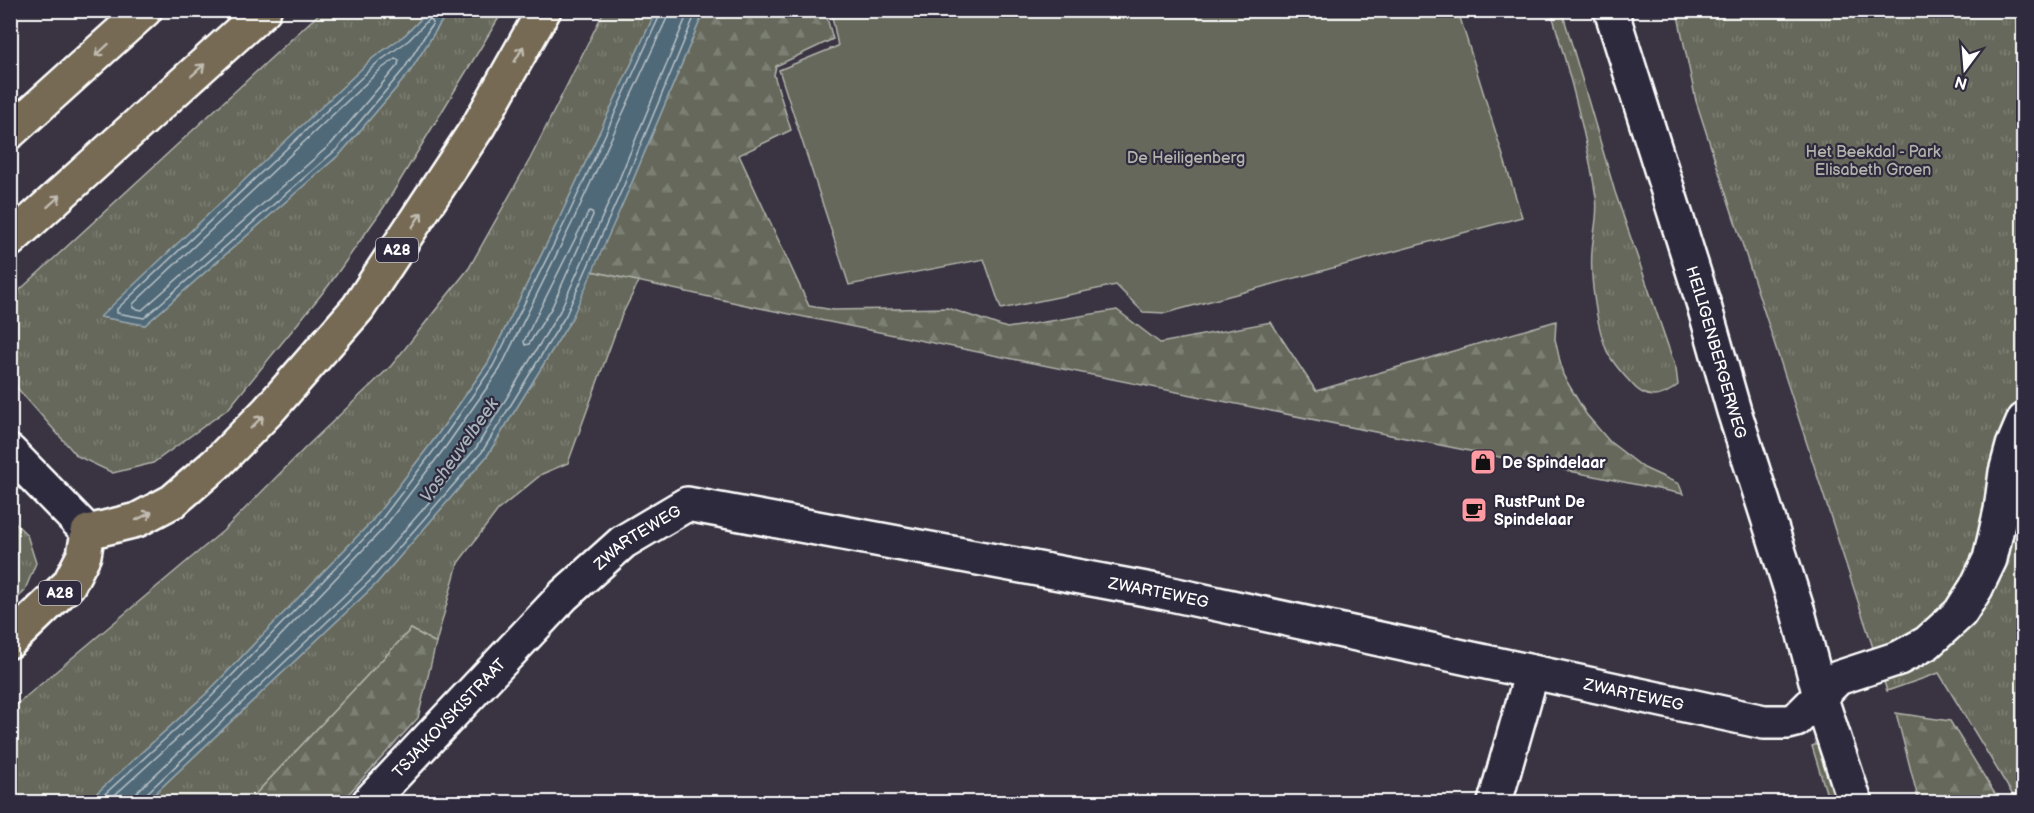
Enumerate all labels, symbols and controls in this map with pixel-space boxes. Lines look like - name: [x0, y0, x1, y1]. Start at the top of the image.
- north arrow: [1935, 39, 1995, 99]
- one-way arrow: [94, 43, 109, 57]
- one-way arrow: [514, 46, 526, 63]
- one-way arrow: [190, 63, 205, 77]
- text: N: [1953, 71, 1970, 93]
- park label: Het Beekdal - Park Elisabeth Groen: [1805, 143, 1941, 180]
- park label: De Heiligenberg: [1127, 149, 1245, 168]
- one-way arrow: [46, 194, 61, 208]
- one-way arrow: [411, 212, 423, 229]
- road number: A28: [376, 238, 418, 262]
- street label: HEILIGENBERGERWEG: [1681, 264, 1750, 441]
- water label: Vosheuvelbeek: [416, 393, 504, 507]
- one-way arrow: [250, 415, 265, 430]
- shop icon: De Spindelaar: [1468, 447, 1498, 477]
- place label: De Spindelaar: [1502, 454, 1606, 473]
- place label: RustPunt De Spindelaar: [1494, 493, 1585, 530]
- cafe icon: RustPunt De Spindelaar: [1459, 495, 1489, 525]
- street label: ZWARTEWEG: [590, 502, 685, 575]
- one-way arrow: [135, 510, 153, 522]
- street label: ZWARTEWEG: [1106, 574, 1210, 613]
- road number: A28: [39, 581, 81, 605]
- street label: TSJAIKOVSKISTRAAT: [389, 655, 510, 782]
- street label: ZWARTEWEG: [1581, 675, 1685, 715]

